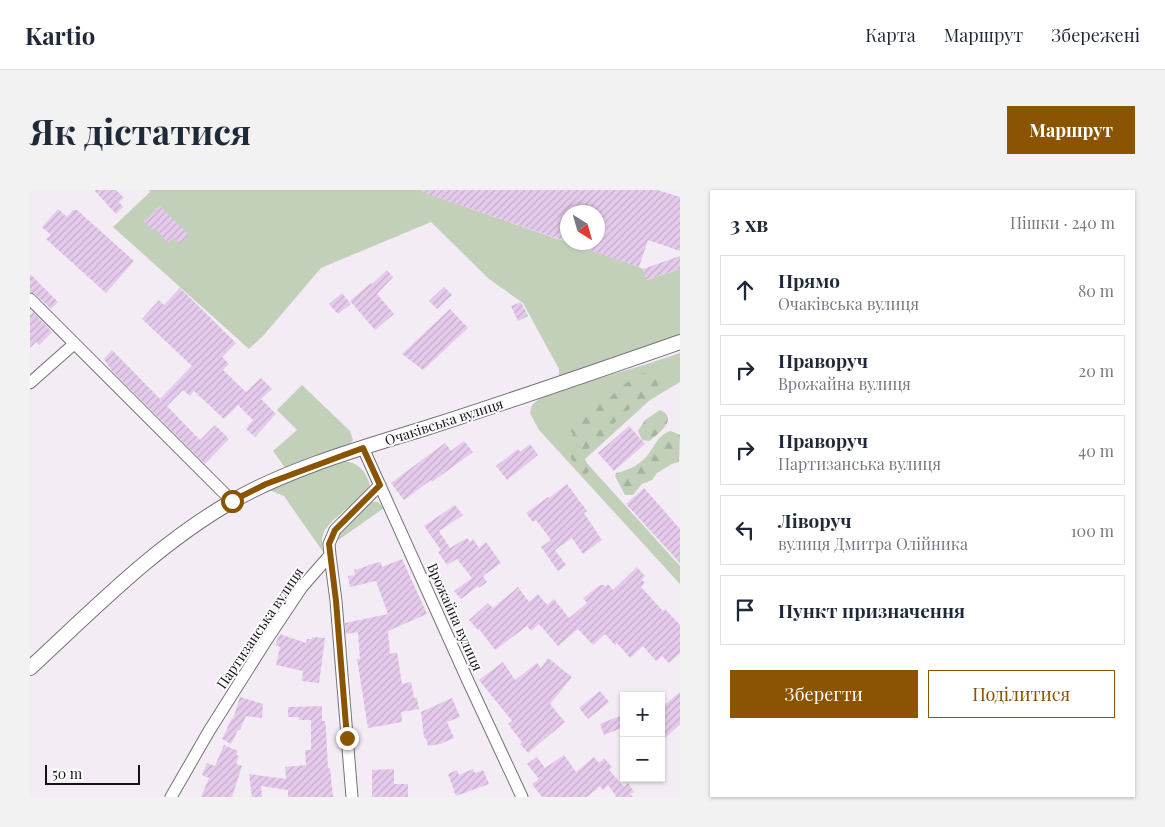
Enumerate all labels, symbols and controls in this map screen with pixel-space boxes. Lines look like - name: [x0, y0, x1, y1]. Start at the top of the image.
- text: Kartio: [25, 19, 95, 51]
- text: Карта: [865, 23, 916, 47]
- text: Маршрут: [944, 23, 1023, 47]
- text: Збережені: [1051, 23, 1140, 47]
- button: Маршрут: [1007, 106, 1135, 154]
- text: Як дістатися: [30, 107, 251, 154]
- north arrow: [560, 205, 605, 250]
- text: 3 хв: [730, 209, 768, 237]
- text: Пішки · 240 m: [1010, 212, 1115, 233]
- text: Прямо: [778, 267, 840, 293]
- icon: ahead: [731, 276, 759, 304]
- text: 80 m: [1078, 280, 1114, 301]
- text: Очаківська вулиця: [778, 293, 919, 314]
- text: Праворуч: [778, 347, 868, 373]
- icon: right: [731, 356, 759, 384]
- text: 20 m: [1079, 360, 1114, 381]
- text: Врожайна вулиця: [778, 373, 911, 394]
- street label: Очаківська вулиця: [382, 393, 506, 450]
- text: Праворуч: [778, 427, 868, 453]
- icon: right: [731, 436, 759, 464]
- text: 40 m: [1078, 440, 1114, 461]
- text: Партизанська вулиця: [778, 453, 941, 474]
- route start: [221, 490, 244, 513]
- text: Ліворуч: [778, 507, 852, 533]
- icon: left: [731, 516, 759, 544]
- text: 100 m: [1071, 520, 1114, 541]
- text: вулиця Дмитра Олійника: [778, 533, 968, 554]
- street label: Врожайна вулиця: [423, 560, 488, 674]
- street label: Партизанська вулиця: [212, 563, 308, 692]
- icon: arrive: [731, 596, 759, 624]
- text: Пункт призначення: [778, 597, 965, 623]
- button: Зберегти: [730, 670, 918, 718]
- button: Поділитися: [928, 670, 1115, 718]
- map controls: [620, 692, 665, 782]
- button: +: [620, 692, 665, 737]
- route end: [336, 727, 359, 750]
- button: −: [620, 737, 665, 782]
- scale bar: [45, 762, 140, 785]
- text: 50 m: [52, 764, 82, 783]

